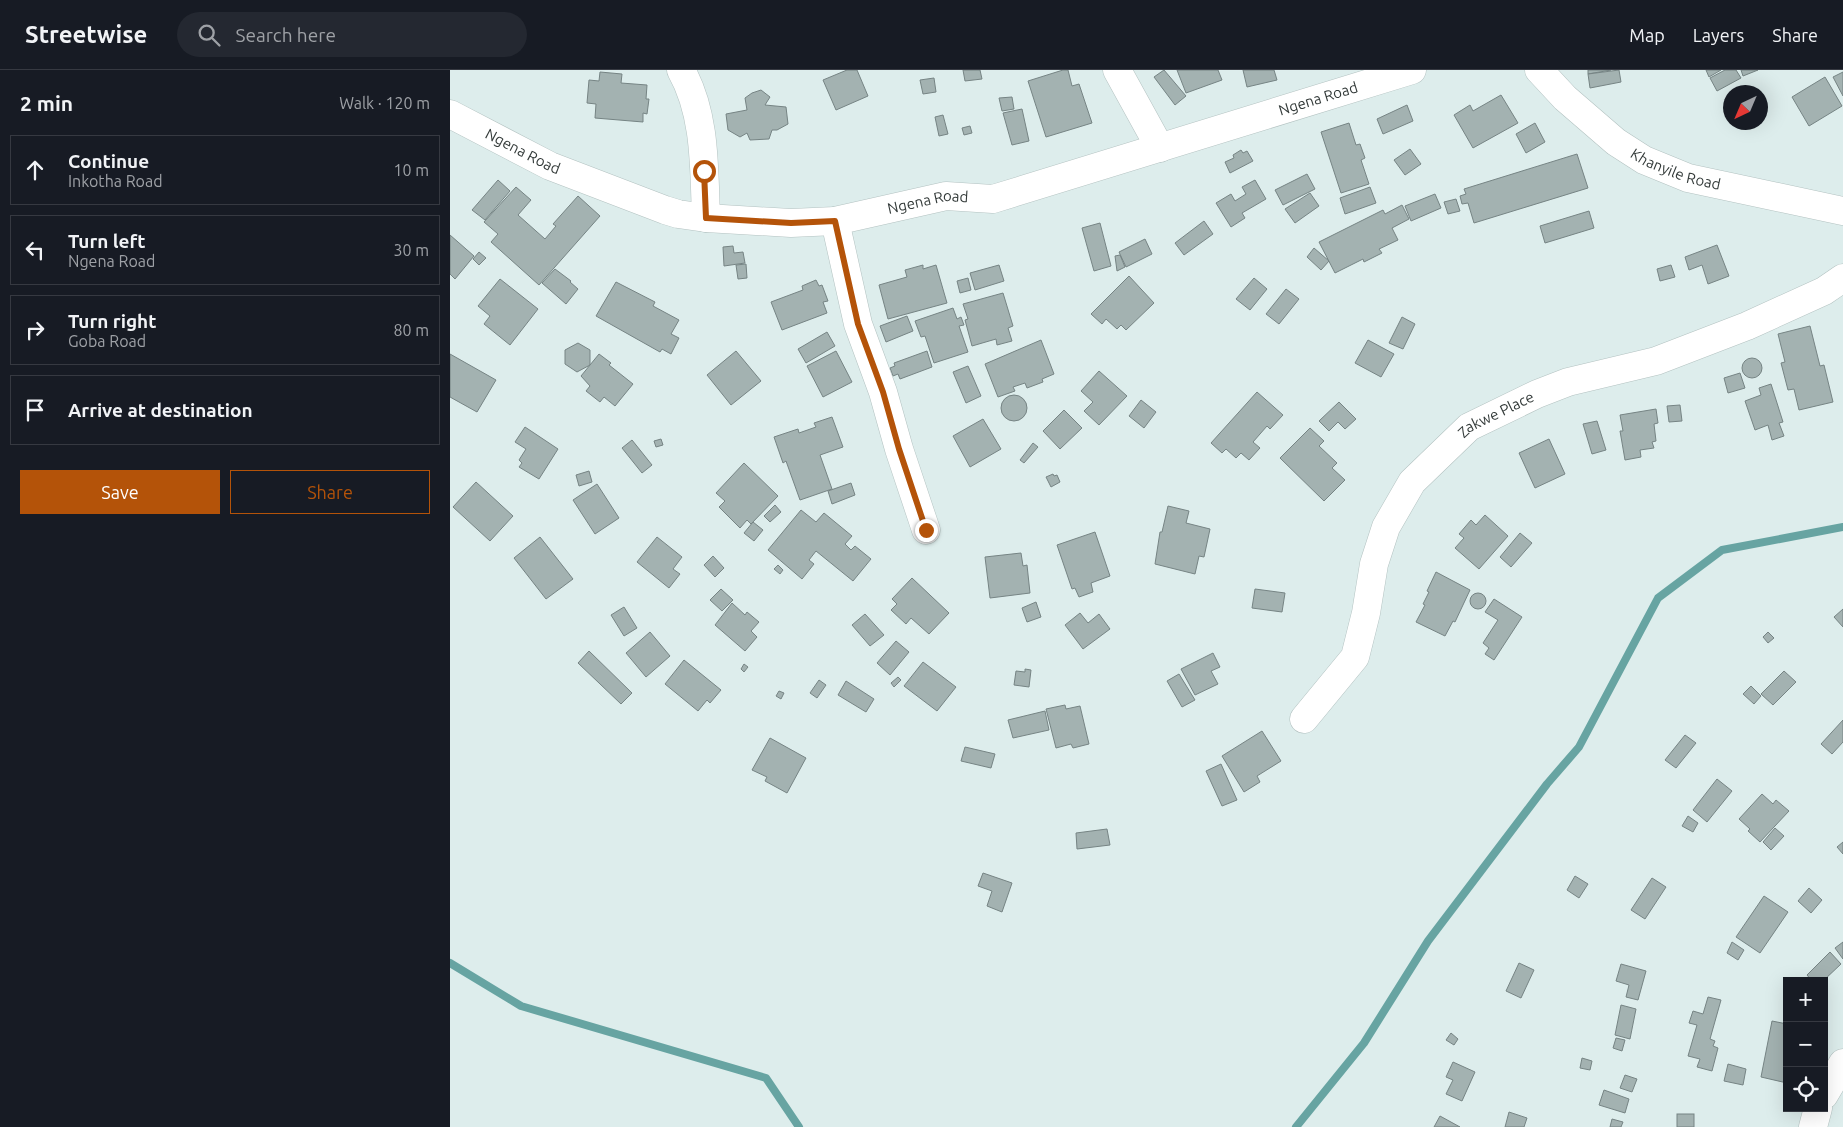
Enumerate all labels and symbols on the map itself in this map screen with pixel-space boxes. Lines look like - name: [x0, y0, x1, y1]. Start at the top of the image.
- street label: Ngena Road: [1276, 78, 1360, 119]
- north arrow: [1723, 85, 1768, 130]
- street label: Ngena Road: [483, 125, 563, 177]
- street label: Khanyile Road: [1628, 145, 1722, 193]
- route start: [693, 160, 716, 183]
- street label: Ngena Road: [886, 187, 969, 217]
- street label: Zakwe Place: [1454, 388, 1537, 441]
- route end: [915, 519, 938, 542]

